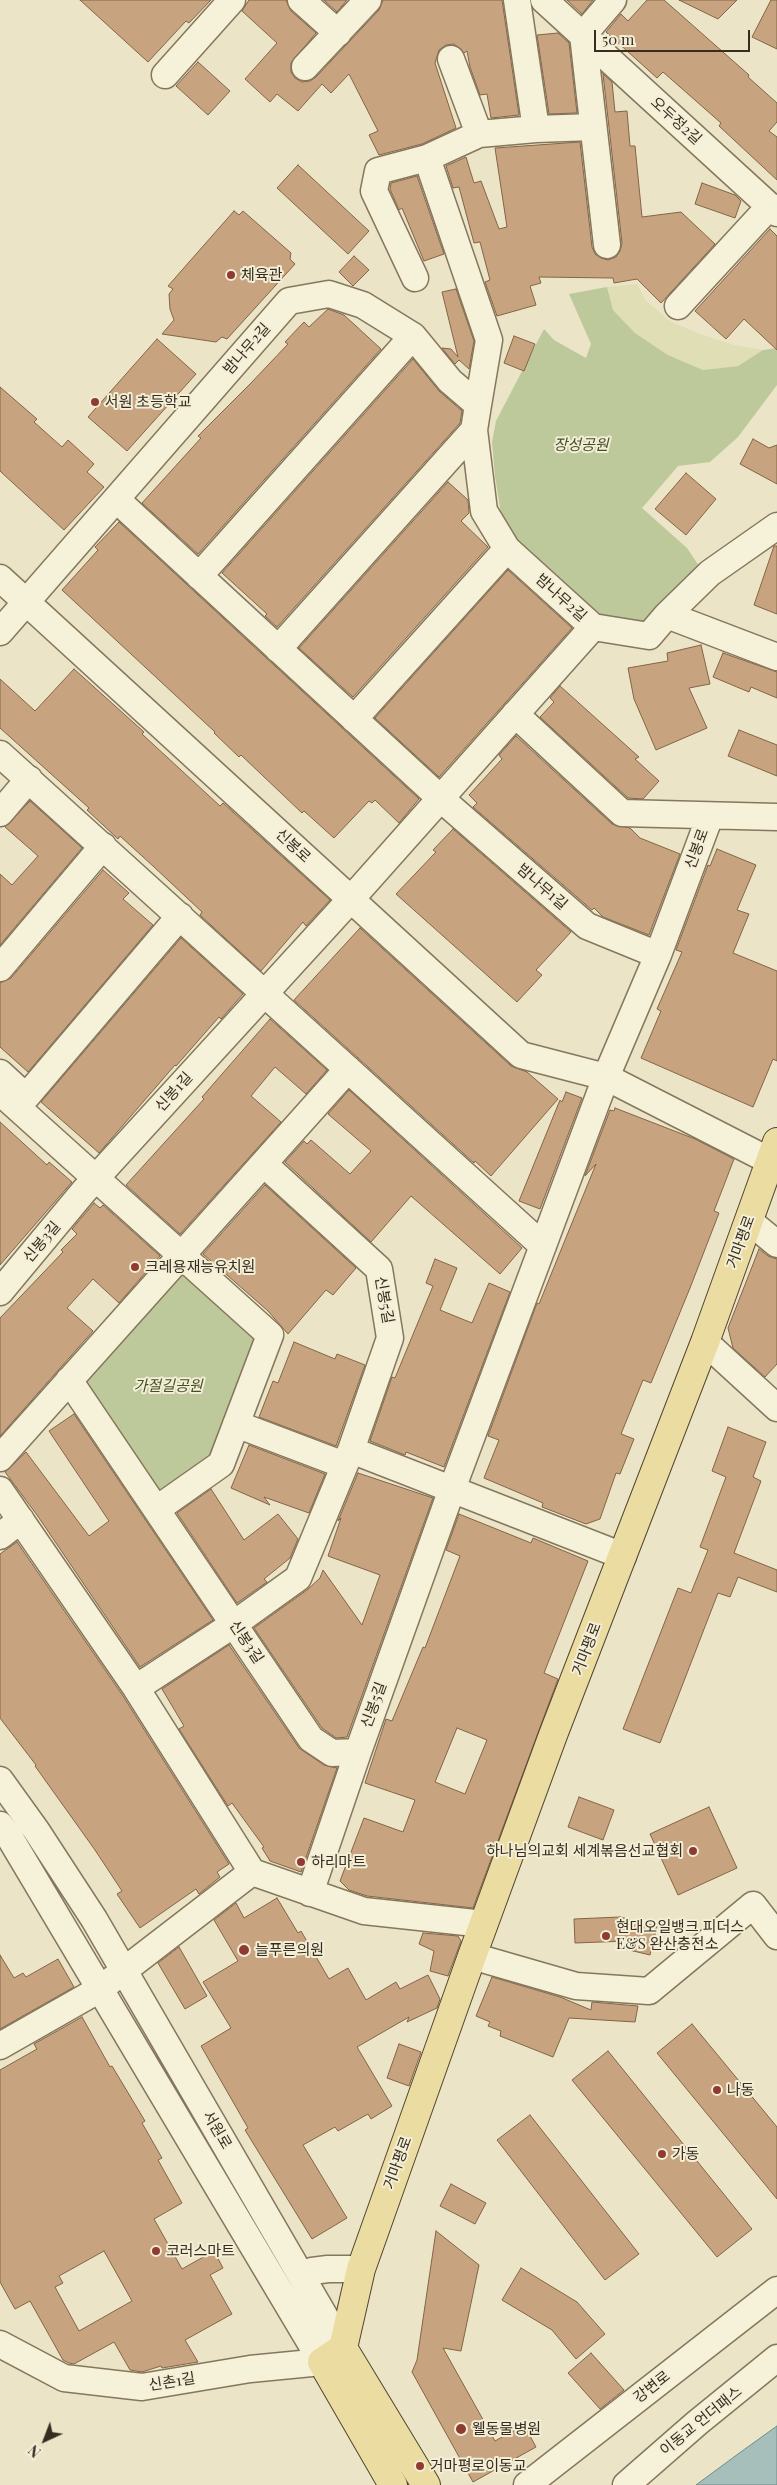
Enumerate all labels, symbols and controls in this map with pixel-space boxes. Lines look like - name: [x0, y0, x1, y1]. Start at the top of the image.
- scale bar: [597, 20, 753, 52]
- text: 50 m: [602, 29, 634, 49]
- street label: 오두정2길: [647, 93, 705, 149]
- place label: 체육관: [241, 266, 282, 284]
- marker: 체육관: [225, 269, 237, 281]
- street label: 밤나무2길: [220, 320, 274, 378]
- place label: 서원 초등학교: [105, 393, 192, 411]
- marker: 서원 초등학교: [89, 396, 101, 408]
- park label: 장성공원: [553, 436, 609, 454]
- street label: 밤나무2길: [532, 570, 590, 626]
- street label: 신봉로: [272, 825, 314, 867]
- street label: 신봉로: [681, 826, 713, 872]
- street label: 밤나무1길: [513, 860, 571, 914]
- street label: 신봉1길: [152, 1069, 196, 1115]
- street label: 거마평로: [723, 1213, 759, 1271]
- street label: 신봉3길: [20, 1218, 64, 1266]
- place label: 크레용재능유치원: [145, 1258, 255, 1276]
- marker: 크레용재능유치원: [129, 1261, 141, 1273]
- street label: 신봉5길: [371, 1275, 397, 1325]
- park label: 가절길공원: [134, 1377, 202, 1395]
- street label: 신봉3길: [225, 1617, 267, 1667]
- street label: 거마평로: [569, 1620, 605, 1678]
- street label: 신봉5길: [357, 1680, 391, 1730]
- place label: 하나님의교회 세계볶음선교협회: [486, 1842, 683, 1860]
- marker: 하나님의교회 세계볶음선교협회: [687, 1845, 699, 1857]
- place label: 하리마트: [311, 1853, 366, 1871]
- marker: 하리마트: [295, 1856, 307, 1868]
- place label: 현대오일뱅크 피더스 E&S 완산충전소: [616, 1918, 744, 1953]
- marker: 현대오일뱅크 피더스 E&S 완산충전소: [600, 1930, 612, 1942]
- place label: 늘푸른의원: [255, 1941, 324, 1959]
- marker: 늘푸른의원: [237, 1943, 251, 1957]
- place label: 나동: [727, 2081, 755, 2099]
- marker: 나동: [711, 2084, 723, 2096]
- street label: 서원로: [199, 2108, 235, 2152]
- street label: 거마평로: [380, 2134, 416, 2192]
- place label: 가동: [672, 2145, 700, 2163]
- marker: 가동: [656, 2148, 668, 2160]
- place label: 코러스마트: [166, 2242, 235, 2260]
- marker: 코러스마트: [150, 2245, 162, 2257]
- street label: 강변로: [630, 2367, 674, 2407]
- street label: 신촌1길: [147, 2369, 197, 2395]
- street label: 이동교 언더패스: [656, 2382, 746, 2460]
- north arrow: [20, 2415, 70, 2465]
- place label: 웰동물병원: [472, 2420, 541, 2438]
- marker: 웰동물병원: [454, 2422, 468, 2436]
- text: N: [24, 2441, 45, 2462]
- place label: 거마평로이동교: [430, 2457, 527, 2475]
- marker: 거마평로이동교: [414, 2460, 426, 2472]

